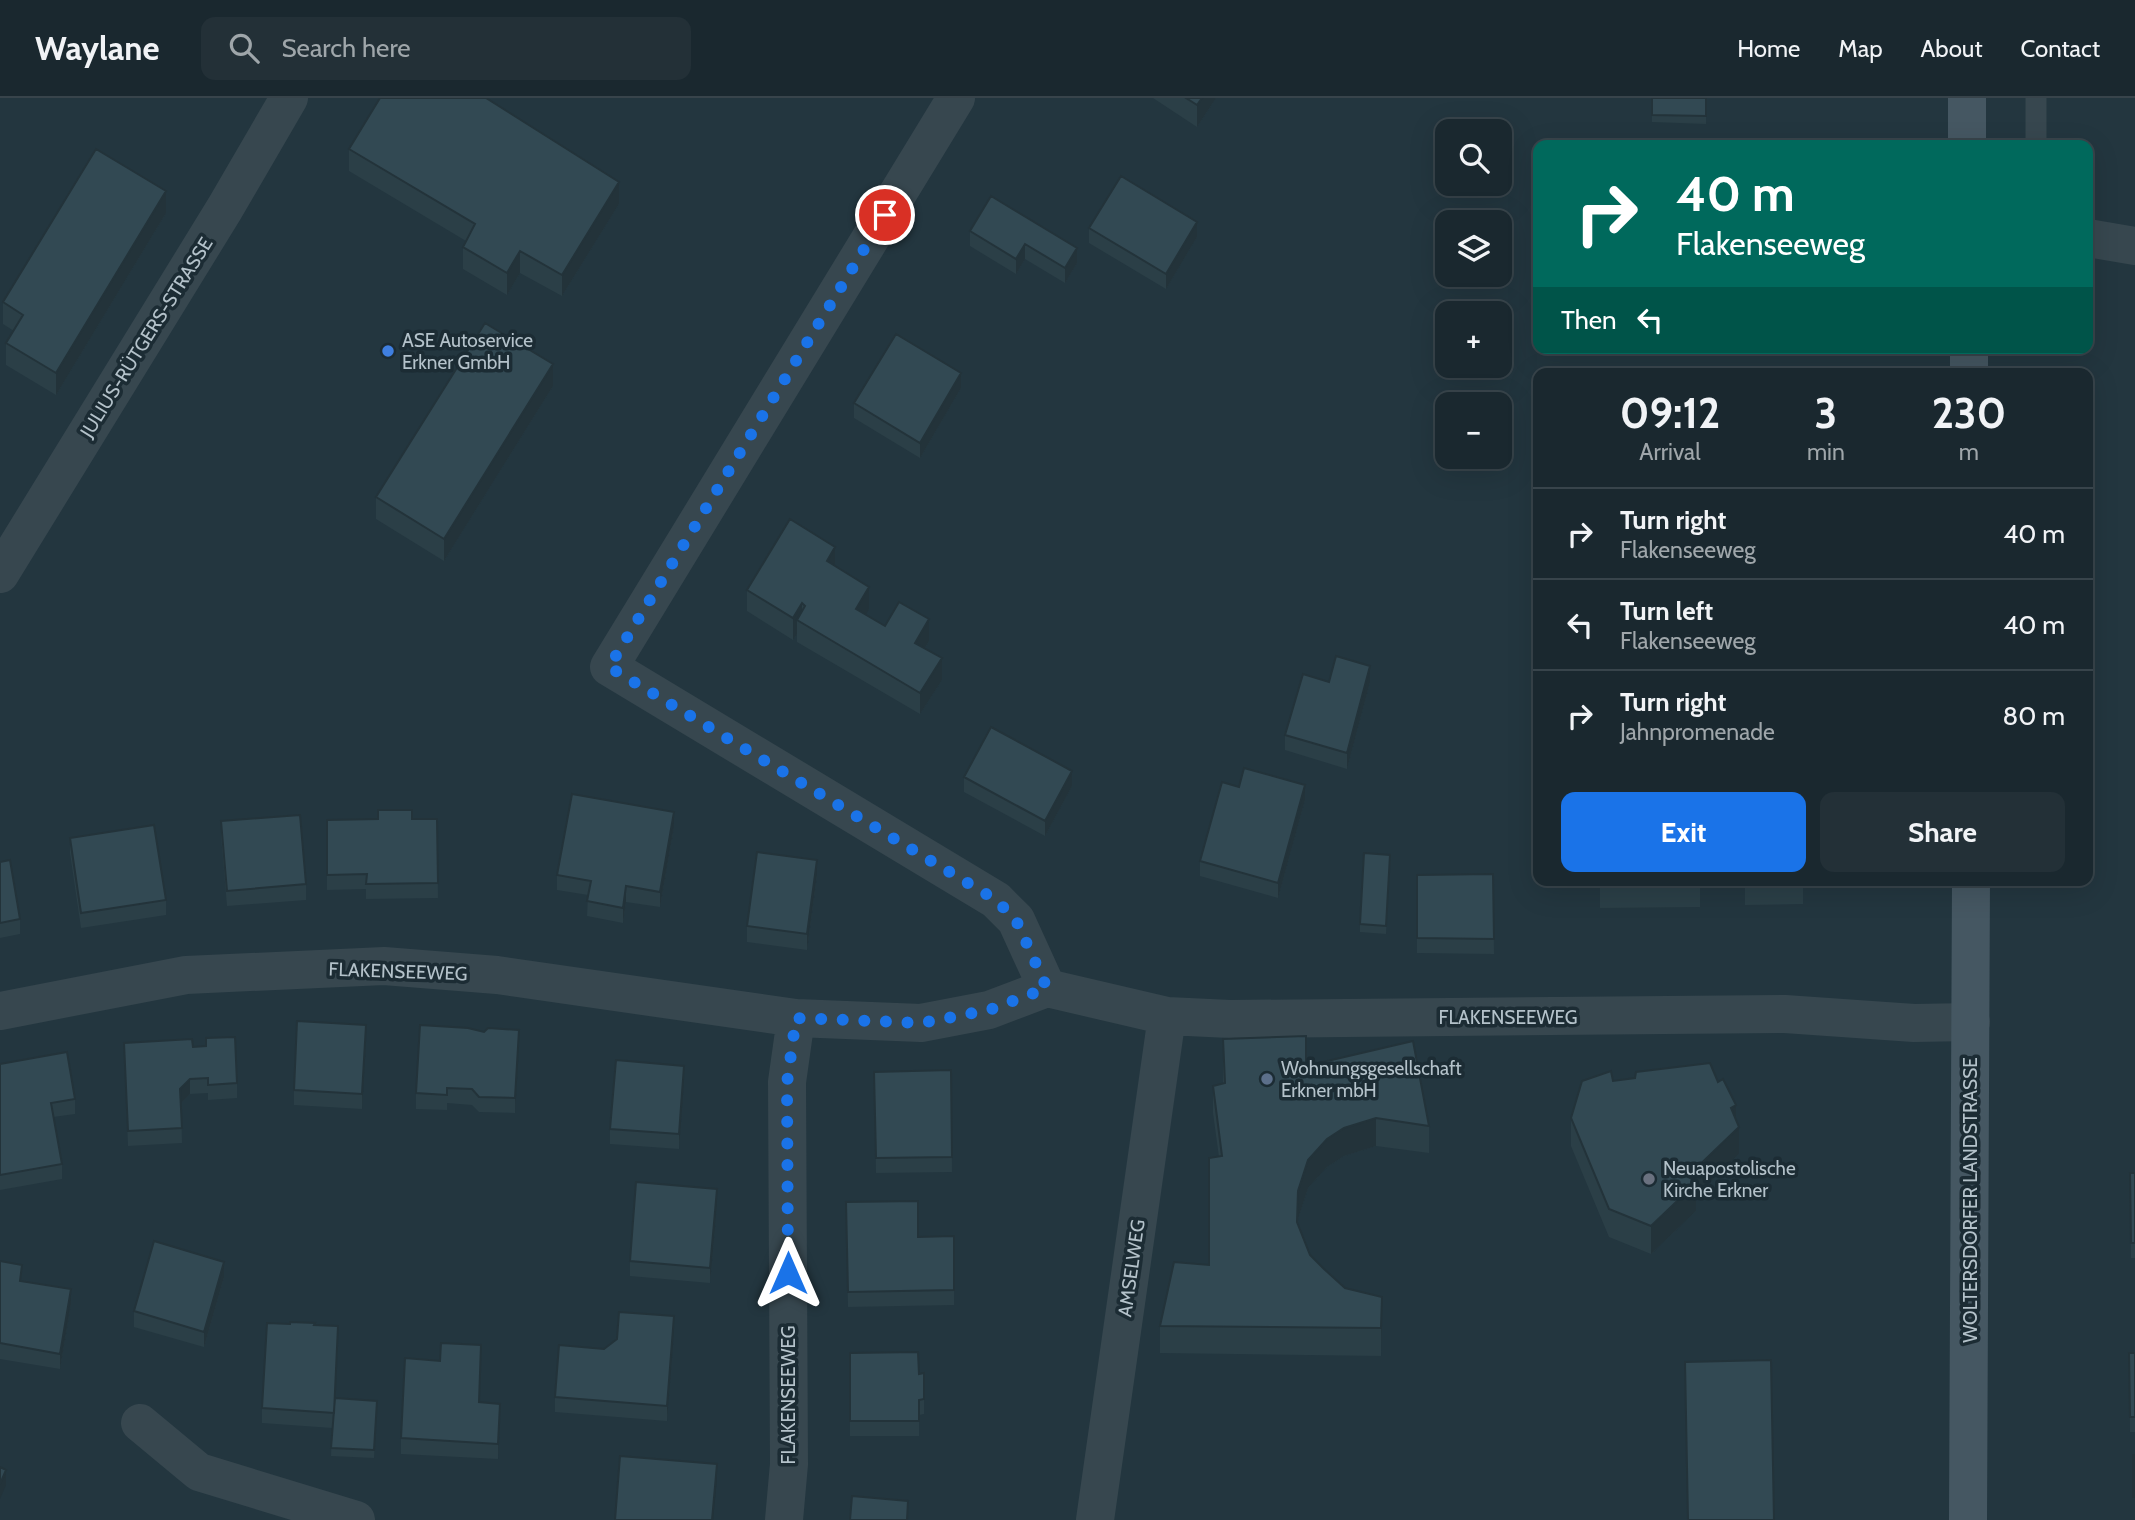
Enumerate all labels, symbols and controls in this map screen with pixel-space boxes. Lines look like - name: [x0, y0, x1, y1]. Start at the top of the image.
- search box: [201, 17, 691, 80]
- text: Waylane: [35, 28, 159, 68]
- icon: search: [225, 29, 263, 67]
- text: Search here: [281, 32, 411, 64]
- text: Home: [1737, 34, 1800, 63]
- text: Map: [1838, 34, 1883, 63]
- text: About: [1921, 34, 1983, 63]
- text: Contact: [2021, 34, 2100, 63]
- map controls: [1435, 119, 1512, 469]
- button: search: [1435, 119, 1512, 196]
- text: 40 m: [1676, 164, 1795, 223]
- icon: right: [1561, 168, 1652, 259]
- pin: [855, 185, 915, 245]
- icon: arrive: [866, 196, 904, 234]
- button: layers: [1435, 210, 1512, 287]
- text: Flakenseeweg: [1676, 224, 1865, 263]
- street label: JULIUS-RÜTGERS-STRASSE: [75, 233, 218, 442]
- button: +: [1435, 301, 1512, 378]
- icon: left: [1631, 301, 1669, 339]
- text: Then: [1561, 304, 1617, 336]
- place label: ASE Autoservice Erkner GmbH: [402, 329, 533, 374]
- marker: ASE Autoservice Erkner GmbH: [380, 343, 396, 359]
- text: 09:12: [1620, 387, 1720, 439]
- text: 3: [1815, 387, 1837, 439]
- text: 230: [1932, 387, 2006, 439]
- button: −: [1435, 392, 1512, 469]
- text: Arrival: [1639, 438, 1701, 466]
- text: min: [1807, 438, 1845, 466]
- text: m: [1959, 438, 1979, 466]
- text: Turn right: [1620, 504, 1726, 536]
- icon: right: [1561, 515, 1599, 553]
- text: 40 m: [2003, 518, 2065, 550]
- text: Flakenseeweg: [1620, 536, 1756, 564]
- text: Turn left: [1620, 595, 1713, 627]
- icon: left: [1561, 606, 1599, 644]
- text: 40 m: [2003, 609, 2065, 641]
- text: Flakenseeweg: [1620, 627, 1756, 655]
- text: Turn right: [1620, 686, 1726, 718]
- icon: right: [1561, 697, 1599, 735]
- text: 80 m: [2002, 700, 2065, 732]
- text: Jahnpromenade: [1620, 718, 1775, 746]
- button: Exit: [1561, 792, 1806, 872]
- button: Share: [1820, 792, 2065, 872]
- street label: FLAKENSEEWEG: [328, 958, 468, 985]
- street label: FLAKENSEEWEG: [1438, 1006, 1578, 1029]
- place label: Wohnungsgesellschaft Erkner mbH: [1281, 1057, 1462, 1102]
- street label: WOLTERSDORFER LANDSTRASSE: [1959, 1057, 1982, 1343]
- marker: Wohnungsgesellschaft Erkner mbH: [1259, 1071, 1275, 1087]
- place label: Neuapostolische Kirche Erkner: [1663, 1157, 1796, 1202]
- marker: Neuapostolische Kirche Erkner: [1641, 1171, 1657, 1187]
- street label: AMSELWEG: [1113, 1218, 1150, 1318]
- position arrow: [751, 1236, 825, 1310]
- street label: FLAKENSEEWEG: [777, 1325, 800, 1465]

